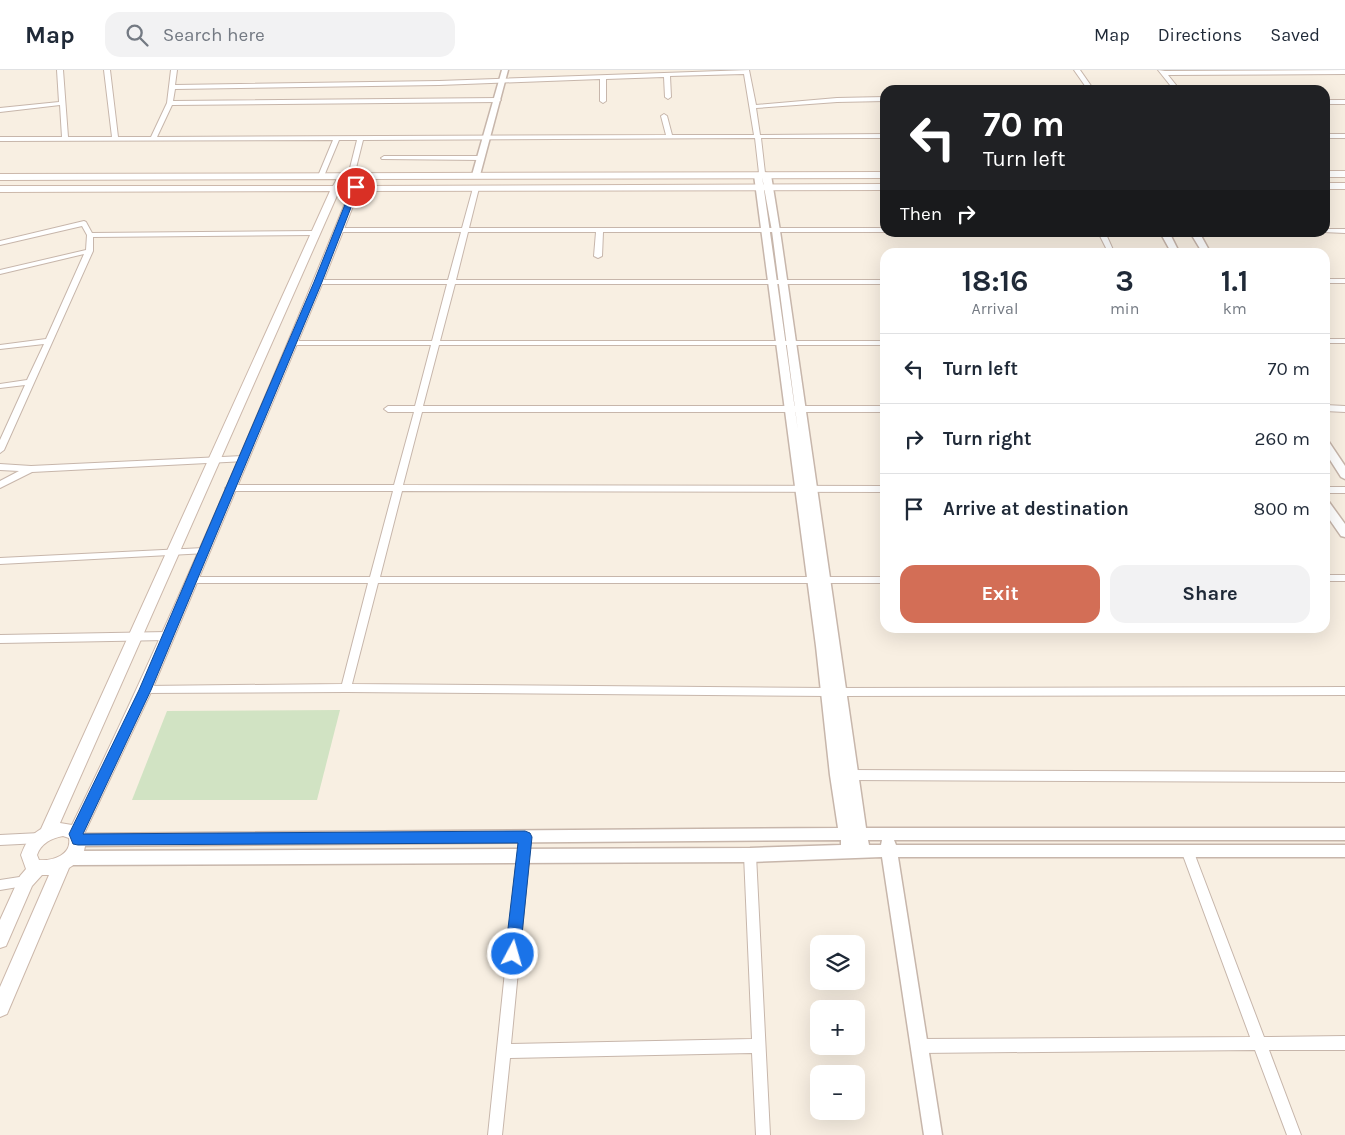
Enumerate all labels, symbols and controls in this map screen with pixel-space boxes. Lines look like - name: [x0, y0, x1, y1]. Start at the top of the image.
- search box: [105, 12, 455, 57]
- text: Map: [25, 21, 75, 49]
- icon: search: [123, 21, 151, 49]
- text: Search here: [163, 24, 265, 46]
- text: Map: [1094, 24, 1130, 46]
- text: Directions: [1158, 24, 1242, 46]
- text: Saved: [1270, 24, 1320, 46]
- text: 70 m: [983, 104, 1065, 145]
- icon: left: [900, 105, 965, 170]
- text: Turn left: [983, 146, 1066, 172]
- pin: [335, 166, 377, 208]
- icon: arrive: [342, 173, 370, 201]
- icon: right: [952, 200, 980, 228]
- text: Then: [900, 203, 942, 225]
- text: 18:16: [961, 263, 1029, 299]
- text: 3: [1115, 263, 1134, 299]
- text: 1.1: [1221, 263, 1249, 299]
- text: Arrival: [972, 299, 1018, 318]
- text: min: [1110, 299, 1139, 318]
- text: km: [1223, 299, 1247, 318]
- icon: left: [900, 355, 928, 383]
- text: Turn left: [943, 358, 1018, 380]
- text: 70 m: [1268, 358, 1310, 380]
- icon: right: [900, 425, 928, 453]
- text: Turn right: [943, 428, 1032, 450]
- text: 260 m: [1255, 428, 1310, 450]
- icon: arrive: [900, 495, 928, 523]
- text: Arrive at destination: [943, 498, 1129, 520]
- text: 800 m: [1253, 498, 1310, 520]
- button: Exit: [900, 565, 1100, 623]
- button: Share: [1110, 565, 1310, 623]
- position arrow: [486, 927, 538, 979]
- map controls: [810, 935, 865, 1120]
- button: layers: [810, 935, 865, 990]
- button: +: [810, 1000, 865, 1055]
- button: −: [810, 1065, 865, 1120]

